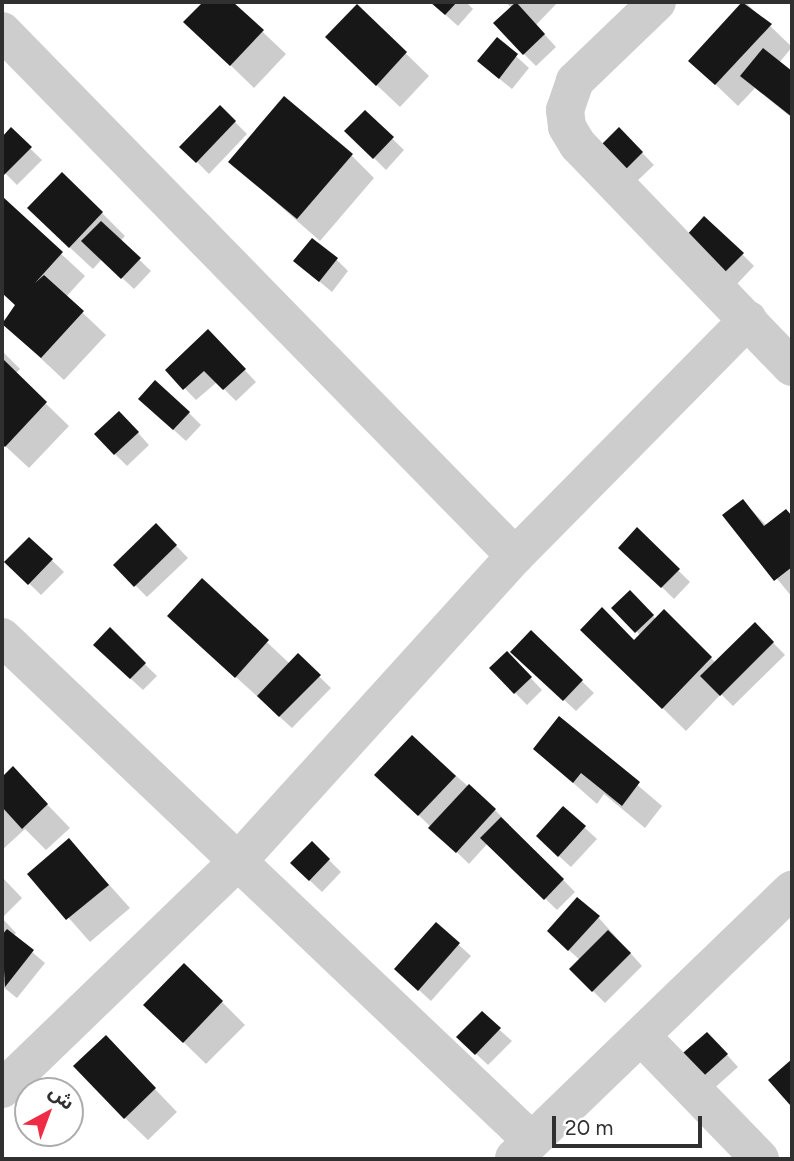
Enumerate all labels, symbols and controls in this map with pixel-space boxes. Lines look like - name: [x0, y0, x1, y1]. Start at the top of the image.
- north arrow: [14, 1077, 84, 1147]
- text: ش: [44, 1080, 79, 1115]
- scale bar: [556, 1102, 706, 1146]
- text: 20 m: [565, 1115, 613, 1140]

